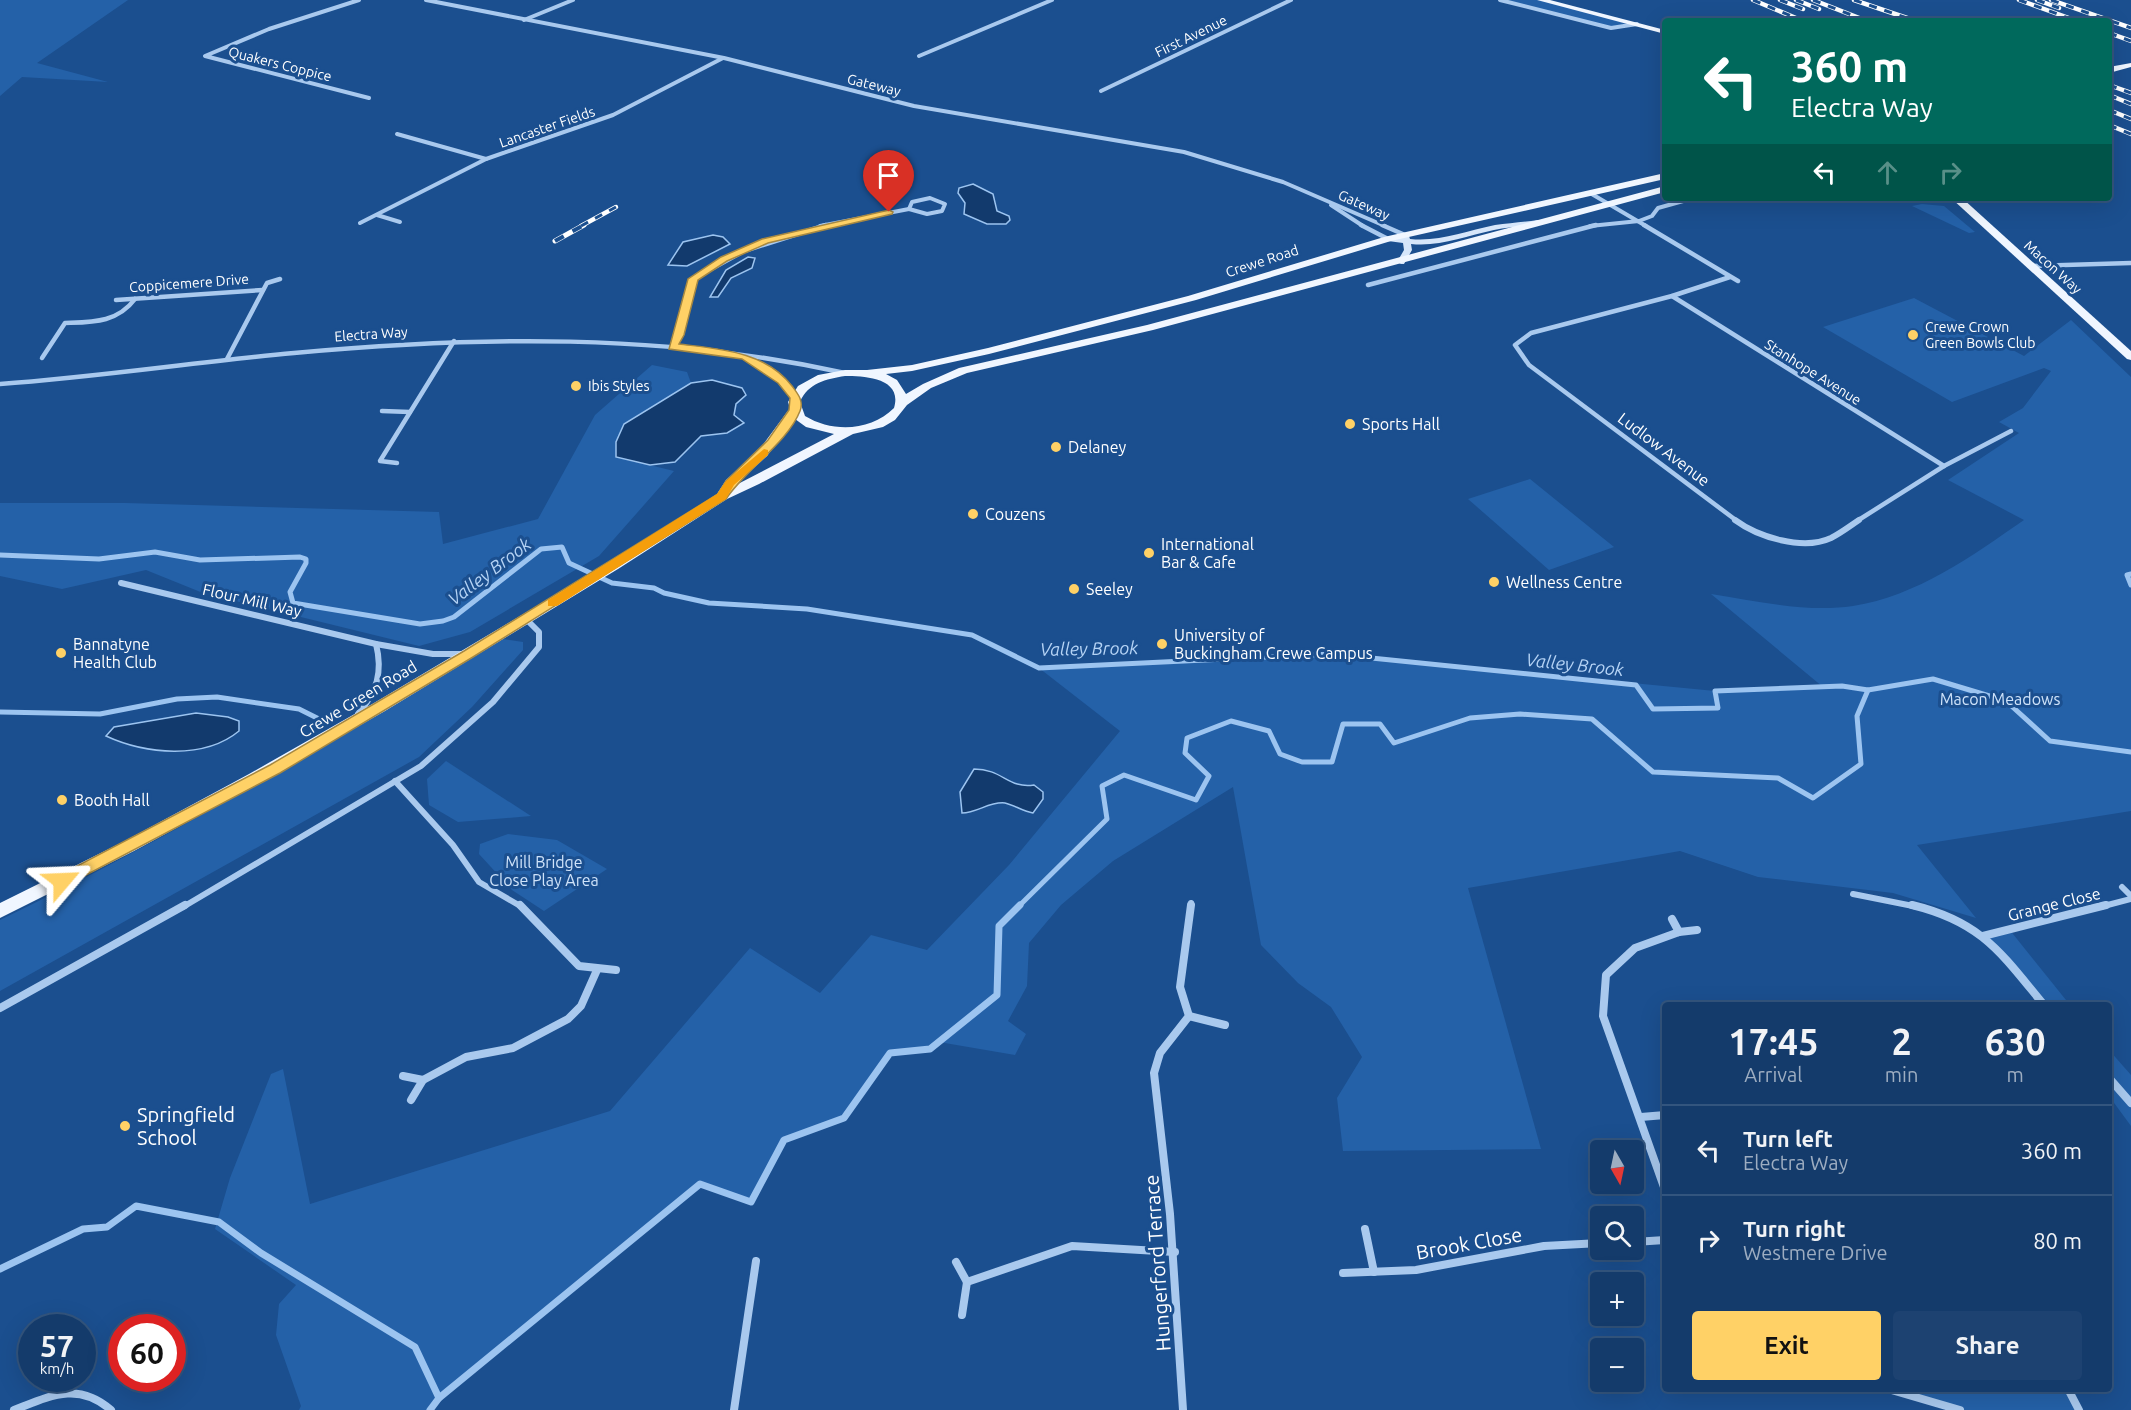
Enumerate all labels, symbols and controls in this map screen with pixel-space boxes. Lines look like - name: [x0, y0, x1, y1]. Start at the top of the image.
- street label: First Avenue: [1152, 12, 1230, 60]
- icon: left: [1692, 42, 1770, 120]
- street label: Quakers Coppice: [227, 43, 333, 85]
- text: 360 m: [1791, 43, 1908, 90]
- street label: Gateway: [846, 71, 903, 99]
- text: Electra Way: [1791, 92, 1933, 122]
- street label: Lancaster Fields: [497, 103, 597, 151]
- pin: [863, 150, 914, 212]
- icon: left: [1808, 156, 1841, 189]
- icon: ahead: [1871, 156, 1904, 189]
- icon: right: [1934, 156, 1967, 189]
- icon: arrive: [872, 159, 905, 192]
- street label: Gateway: [1336, 187, 1392, 223]
- street label: Macon Way: [2021, 237, 2085, 297]
- street label: Crewe Road: [1224, 242, 1300, 280]
- street label: Coppicemere Drive: [129, 271, 249, 295]
- place label: Crewe Crown Green Bowls Club: [1925, 319, 2036, 351]
- street label: Electra Way: [334, 323, 408, 345]
- marker: Crewe Crown Green Bowls Club: [1906, 328, 1920, 342]
- street label: Stanhope Avenue: [1762, 336, 1864, 408]
- place label: Ibis Styles: [588, 378, 650, 394]
- marker: Ibis Styles: [569, 379, 583, 393]
- street label: Ludlow Avenue: [1615, 409, 1713, 489]
- place label: Sports Hall: [1362, 415, 1440, 433]
- marker: Sports Hall: [1343, 417, 1357, 431]
- place label: Delaney: [1068, 438, 1127, 456]
- marker: Delaney: [1049, 440, 1063, 454]
- place label: Couzens: [985, 505, 1045, 523]
- marker: Couzens: [966, 507, 980, 521]
- water label: Valley Brook: [444, 533, 535, 609]
- place label: International Bar & Cafe: [1161, 535, 1254, 571]
- marker: International Bar & Cafe: [1142, 546, 1156, 560]
- place label: Wellness Centre: [1506, 573, 1622, 591]
- marker: Wellness Centre: [1487, 575, 1501, 589]
- street label: Flour Mill Way: [201, 580, 304, 620]
- place label: Seeley: [1086, 580, 1133, 598]
- marker: Seeley: [1067, 582, 1081, 596]
- place label: University of Buckingham Crewe Campus: [1174, 626, 1373, 662]
- place label: Bannatyne Health Club: [73, 635, 157, 671]
- water label: Valley Brook: [1040, 637, 1139, 659]
- marker: University of Buckingham Crewe Campus: [1155, 637, 1169, 651]
- marker: Bannatyne Health Club: [54, 646, 68, 660]
- water label: Valley Brook: [1525, 649, 1626, 679]
- street label: Crewe Green Road: [296, 657, 420, 741]
- park label: Macon Meadows: [1940, 690, 2060, 708]
- place label: Booth Hall: [74, 791, 150, 809]
- marker: Booth Hall: [55, 793, 69, 807]
- position arrow: [30, 849, 94, 913]
- park label: Mill Bridge Close Play Area: [489, 853, 599, 889]
- street label: Grange Close: [2006, 884, 2102, 924]
- text: 17:45: [1728, 1021, 1818, 1062]
- text: 2: [1891, 1021, 1912, 1062]
- text: 630: [1985, 1021, 2046, 1062]
- text: Arrival: [1744, 1063, 1803, 1086]
- text: min: [1885, 1063, 1918, 1086]
- text: m: [2007, 1063, 2024, 1086]
- place label: Springfield School: [137, 1103, 235, 1149]
- marker: Springfield School: [118, 1119, 132, 1133]
- text: Turn left: [1743, 1126, 1833, 1151]
- icon: left: [1692, 1134, 1725, 1167]
- text: 360 m: [2021, 1138, 2082, 1163]
- north arrow: [1590, 1140, 1644, 1194]
- map controls: [1590, 1140, 1644, 1392]
- text: Electra Way: [1743, 1151, 1848, 1174]
- street label: Hungerford Terrace: [1139, 1174, 1175, 1352]
- button: search: [1590, 1206, 1644, 1260]
- text: Turn right: [1743, 1216, 1845, 1241]
- street label: Brook Close: [1414, 1222, 1524, 1264]
- icon: right: [1692, 1224, 1725, 1257]
- text: 80 m: [2033, 1228, 2082, 1253]
- text: Westmere Drive: [1743, 1241, 1888, 1264]
- button: +: [1590, 1272, 1644, 1326]
- button: Exit: [1692, 1311, 1881, 1380]
- button: Share: [1893, 1311, 2082, 1380]
- speed limit sign: 60: [108, 1314, 186, 1392]
- text: 57: [40, 1329, 74, 1363]
- button: −: [1590, 1338, 1644, 1392]
- text: km/h: [40, 1360, 74, 1377]

